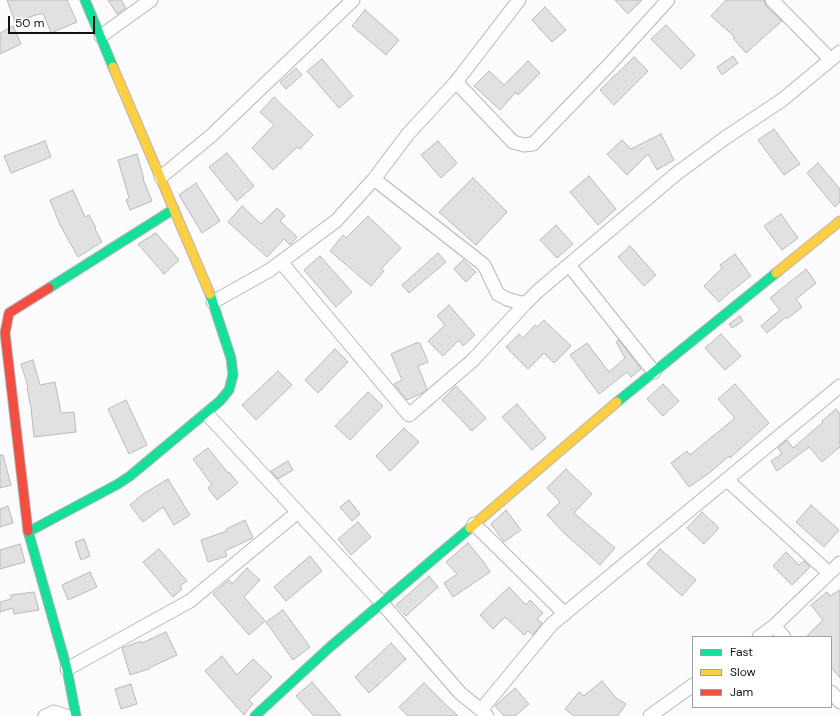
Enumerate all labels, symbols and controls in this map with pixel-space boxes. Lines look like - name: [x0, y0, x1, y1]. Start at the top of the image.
- scale bar: [10, 8, 97, 34]
- text: 50 m: [15, 15, 44, 31]
- legend: [692, 636, 832, 708]
- text: Fast: [730, 644, 753, 660]
- text: Slow: [730, 664, 756, 680]
- text: Jam: [730, 684, 753, 700]

